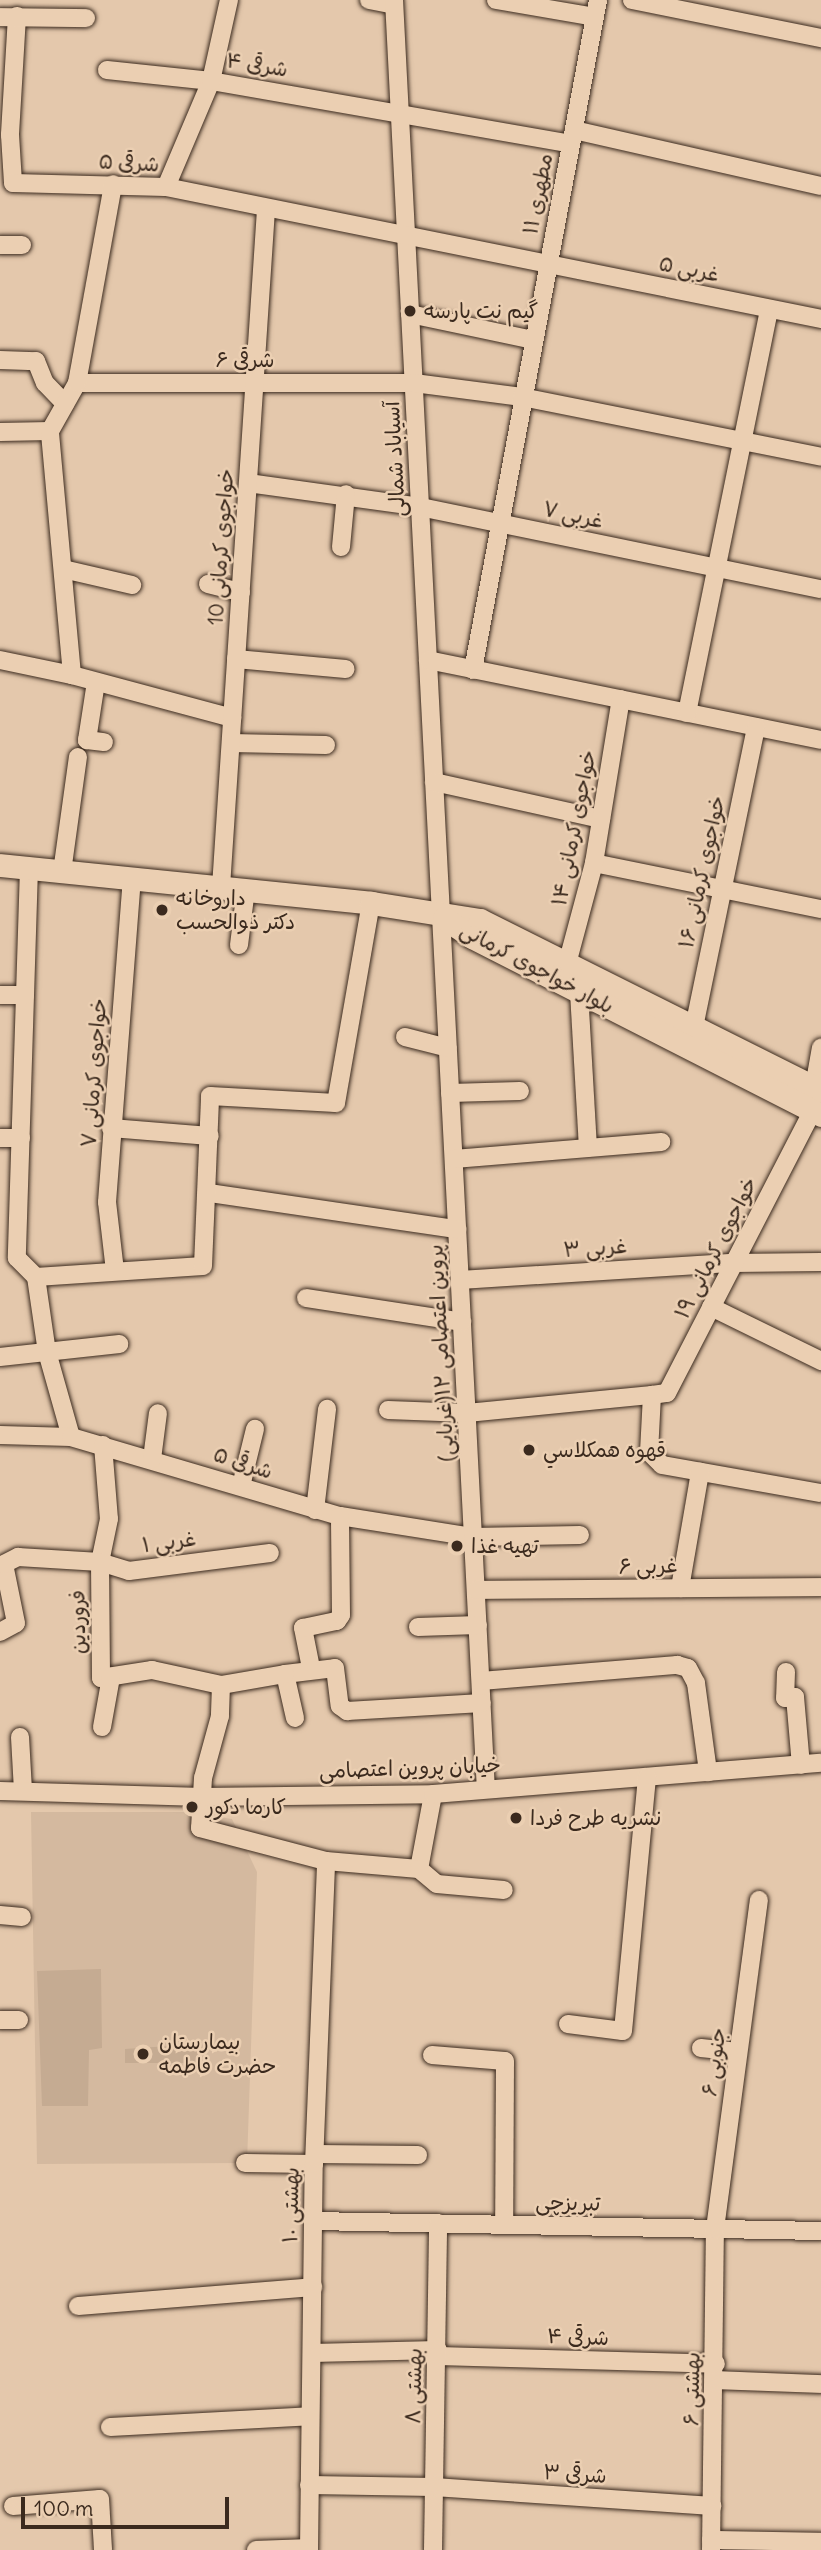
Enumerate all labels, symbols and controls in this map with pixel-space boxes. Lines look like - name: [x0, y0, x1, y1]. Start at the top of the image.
- street label: شرقی ۴: [224, 48, 290, 82]
- street label: شرقی ۵: [98, 149, 160, 177]
- street label: مطهری ۱۱: [518, 151, 558, 237]
- street label: ۵ غربی: [657, 251, 721, 287]
- place label: گیم نت پارسه: [424, 298, 538, 324]
- marker: گیم نت پارسه: [402, 303, 418, 319]
- street label: شرقی ۶: [216, 347, 274, 373]
- street label: آسیاباد شمالی: [379, 400, 411, 518]
- street label: خواجوی کرمانی 10: [203, 468, 239, 626]
- street label: ۷ غربی: [541, 496, 605, 534]
- street label: خواجوی کرمانی ۱۴: [547, 748, 601, 908]
- street label: خواجوی کرمانی ۱۶: [674, 794, 730, 950]
- place label: داروخانه دکتر ذوالحسب: [176, 885, 295, 935]
- marker: داروخانه دکتر ذوالحسب: [154, 902, 170, 918]
- street label: بلوار خواجوی کرمانی: [456, 917, 618, 1019]
- street label: خواجوی کرمانی ۷: [76, 998, 112, 1148]
- street label: خواجوی کرمانی ۱۹: [669, 1173, 763, 1323]
- street label: غربی ۳: [562, 1233, 628, 1263]
- street label: پروین اعتصامی ۱۲(غربایی): [423, 1244, 459, 1462]
- place label: قهوه همكلاسي: [543, 1437, 666, 1463]
- street label: شرقی ۵: [210, 1442, 276, 1484]
- marker: قهوه همكلاسي: [521, 1442, 537, 1458]
- street label: غربی ۱: [141, 1526, 197, 1558]
- place label: تهیه غذا: [471, 1533, 539, 1559]
- marker: تهیه غذا: [449, 1538, 465, 1554]
- street label: غربی ۶: [618, 1553, 678, 1579]
- street label: فروردین: [65, 1590, 91, 1654]
- street label: خیابان پروین اعتصامی: [319, 1752, 501, 1784]
- place label: کارما دکور: [206, 1794, 286, 1820]
- marker: کارما دکور: [184, 1799, 200, 1815]
- place label: نشریه طرح فردا: [530, 1805, 661, 1831]
- marker: نشریه طرح فردا: [508, 1810, 524, 1826]
- street label: جنوبی ۶: [697, 2026, 731, 2098]
- place label: بیمارستان حضرت فاطمه: [159, 2029, 276, 2079]
- marker: بیمارستان حضرت فاطمه: [133, 2044, 153, 2064]
- street label: بهشتی ۱۰: [278, 2167, 304, 2243]
- street label: تبریزچی: [535, 2190, 601, 2216]
- street label: شرقی ۴: [547, 2323, 609, 2351]
- street label: بهشتی ۸: [401, 2348, 427, 2424]
- street label: بهشتی ۶: [679, 2352, 705, 2426]
- street label: شرقی ۳: [542, 2459, 608, 2489]
- scale bar: [24, 2484, 233, 2528]
- text: 100 m: [34, 2495, 93, 2522]

